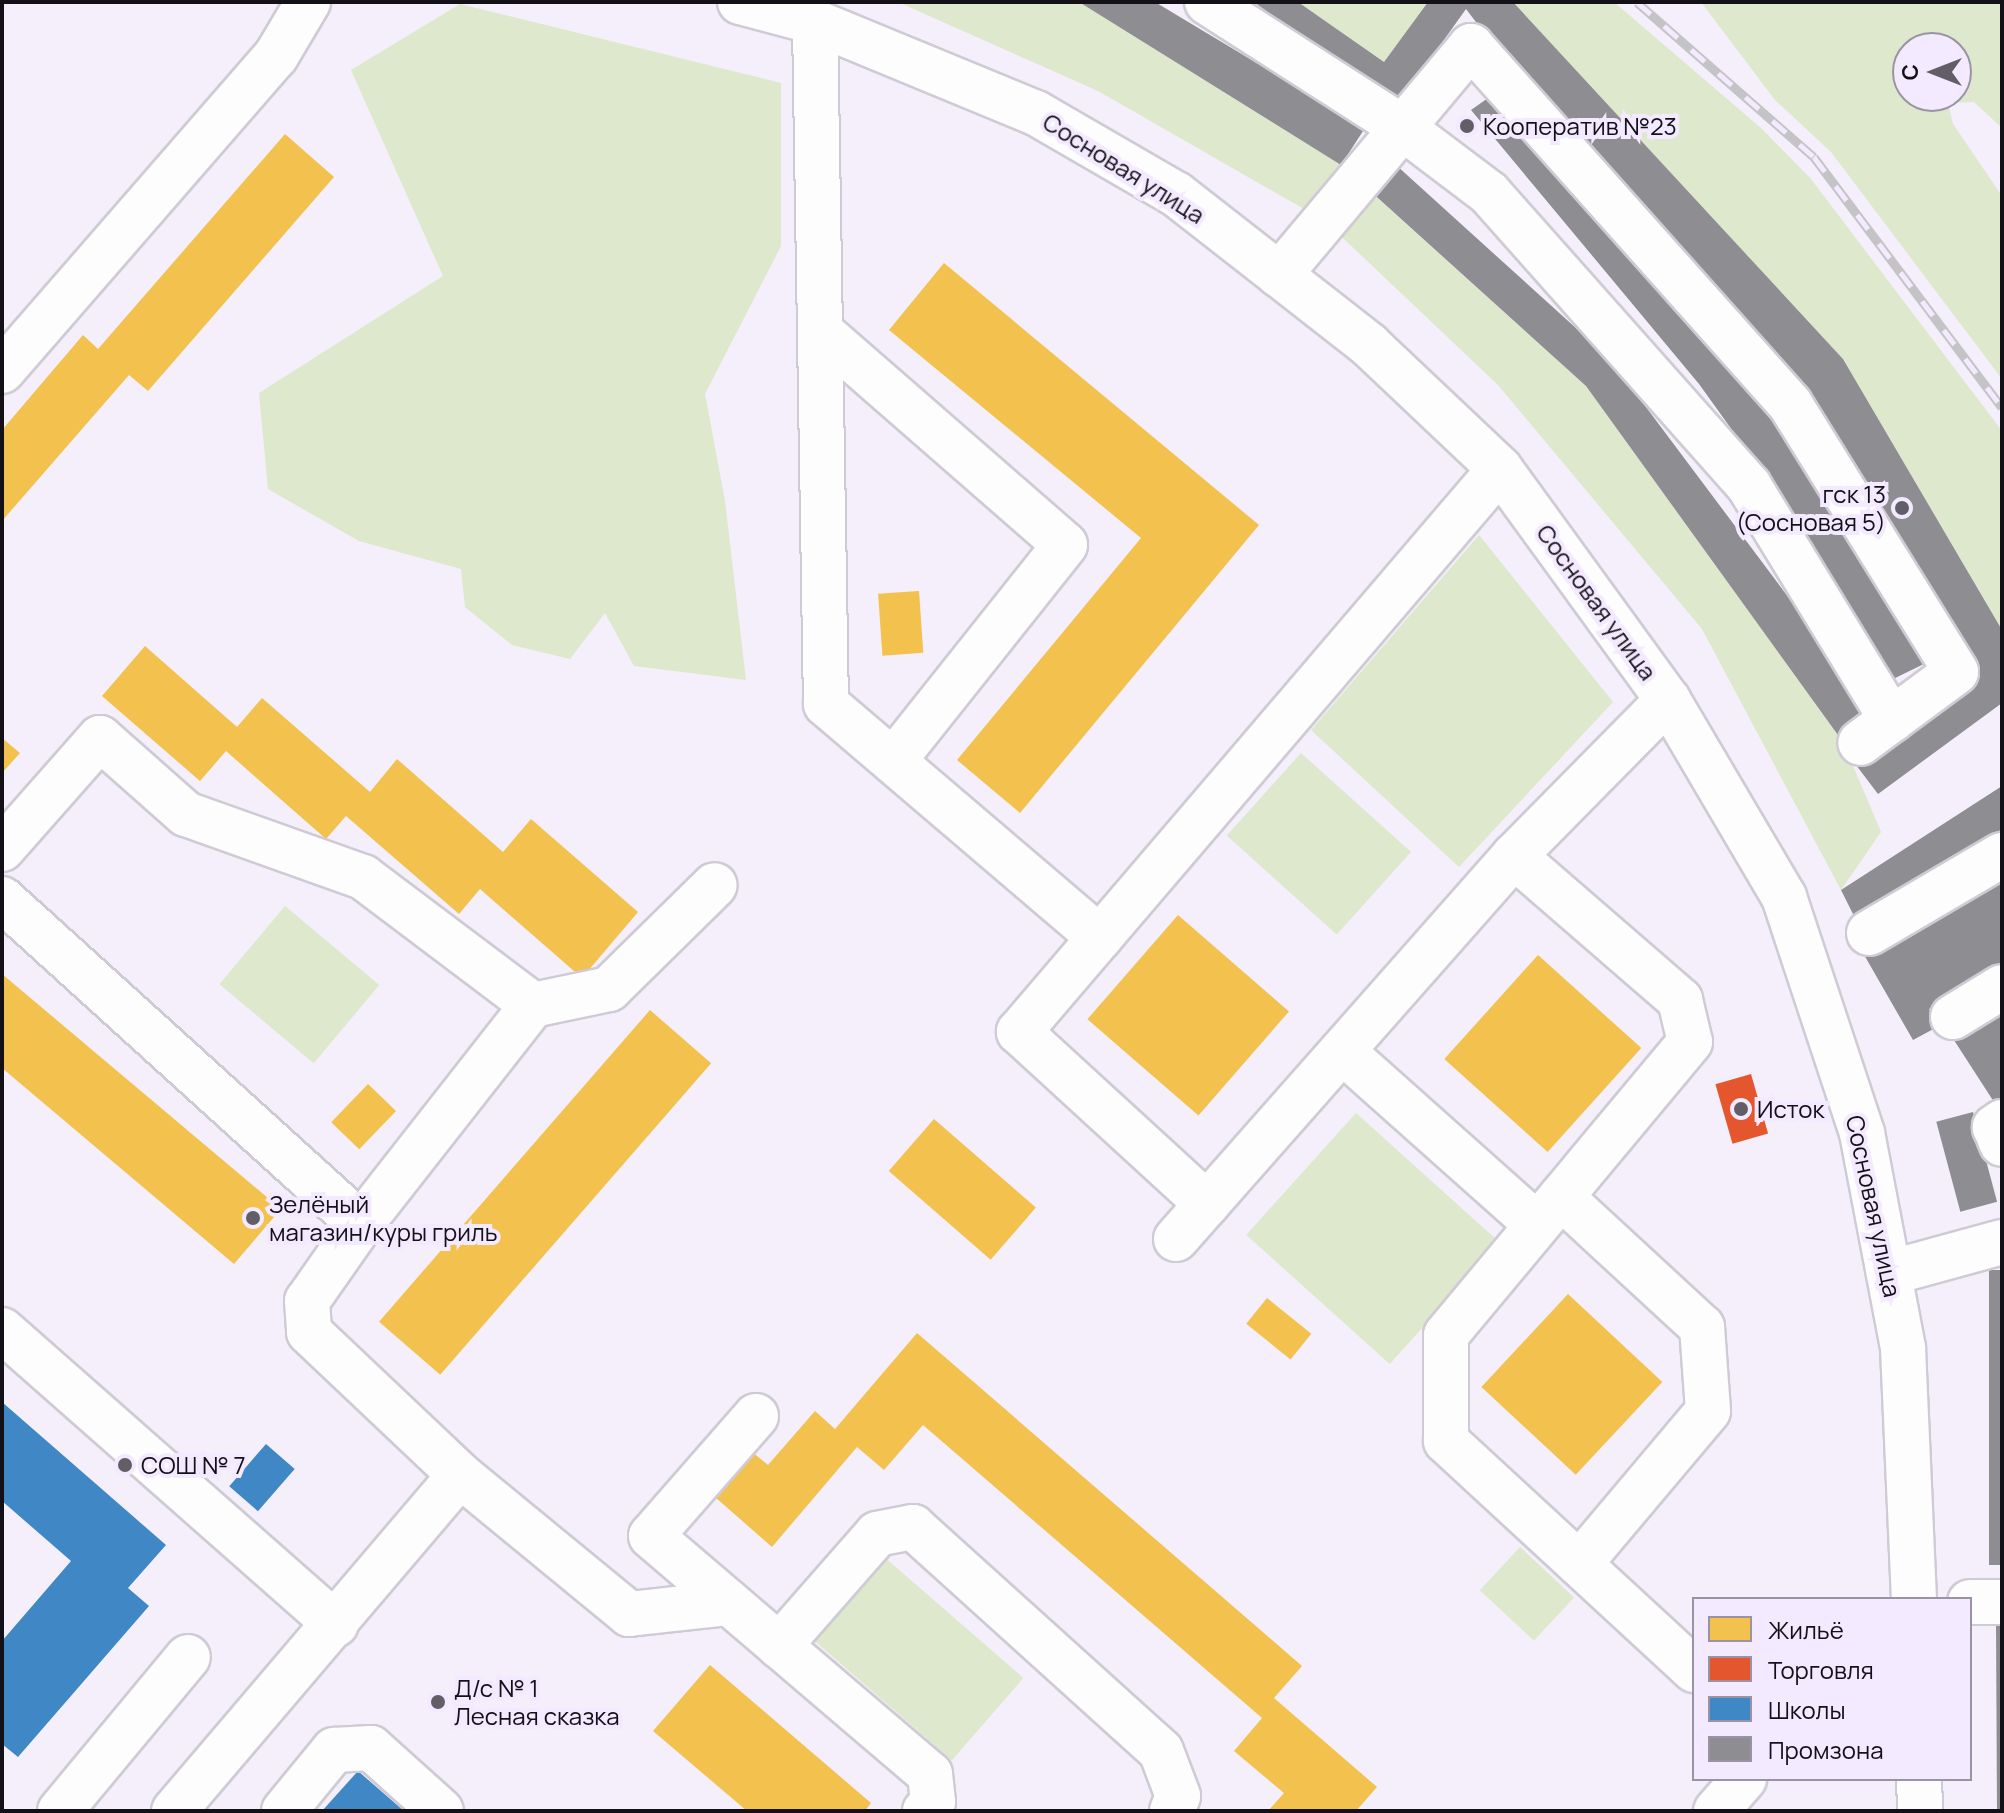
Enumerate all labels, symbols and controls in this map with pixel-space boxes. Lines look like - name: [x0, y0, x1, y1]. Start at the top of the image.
- north arrow: [1892, 32, 1972, 112]
- text: С: [1895, 64, 1925, 80]
- street label: Сосновая улица: [1038, 107, 1210, 229]
- place label: Кооператив №23: [1483, 112, 1677, 140]
- marker: Кооператив №23: [1458, 117, 1476, 135]
- place label: гск 13 (Сосновая 5): [1736, 480, 1886, 536]
- marker: гск 13 (Сосновая 5): [1893, 499, 1911, 517]
- street label: Сосновая улица: [1531, 519, 1663, 685]
- place label: Исток: [1757, 1095, 1824, 1123]
- marker: Исток: [1732, 1100, 1750, 1118]
- street label: Сосновая улица: [1841, 1112, 1907, 1300]
- place label: Зелёный магазин/куры гриль: [269, 1190, 498, 1246]
- marker: Зелёный магазин/куры гриль: [244, 1209, 262, 1227]
- place label: СОШ № 7: [141, 1451, 245, 1479]
- marker: СОШ № 7: [116, 1456, 134, 1474]
- legend: [1692, 1597, 1972, 1781]
- text: Жильё: [1768, 1613, 1844, 1646]
- text: Торговля: [1768, 1653, 1874, 1686]
- place label: Д/с № 1 Лесная сказка: [454, 1674, 620, 1730]
- marker: Д/с № 1 Лесная сказка: [429, 1693, 447, 1711]
- text: Школы: [1768, 1693, 1846, 1726]
- text: Промзона: [1768, 1733, 1883, 1766]

